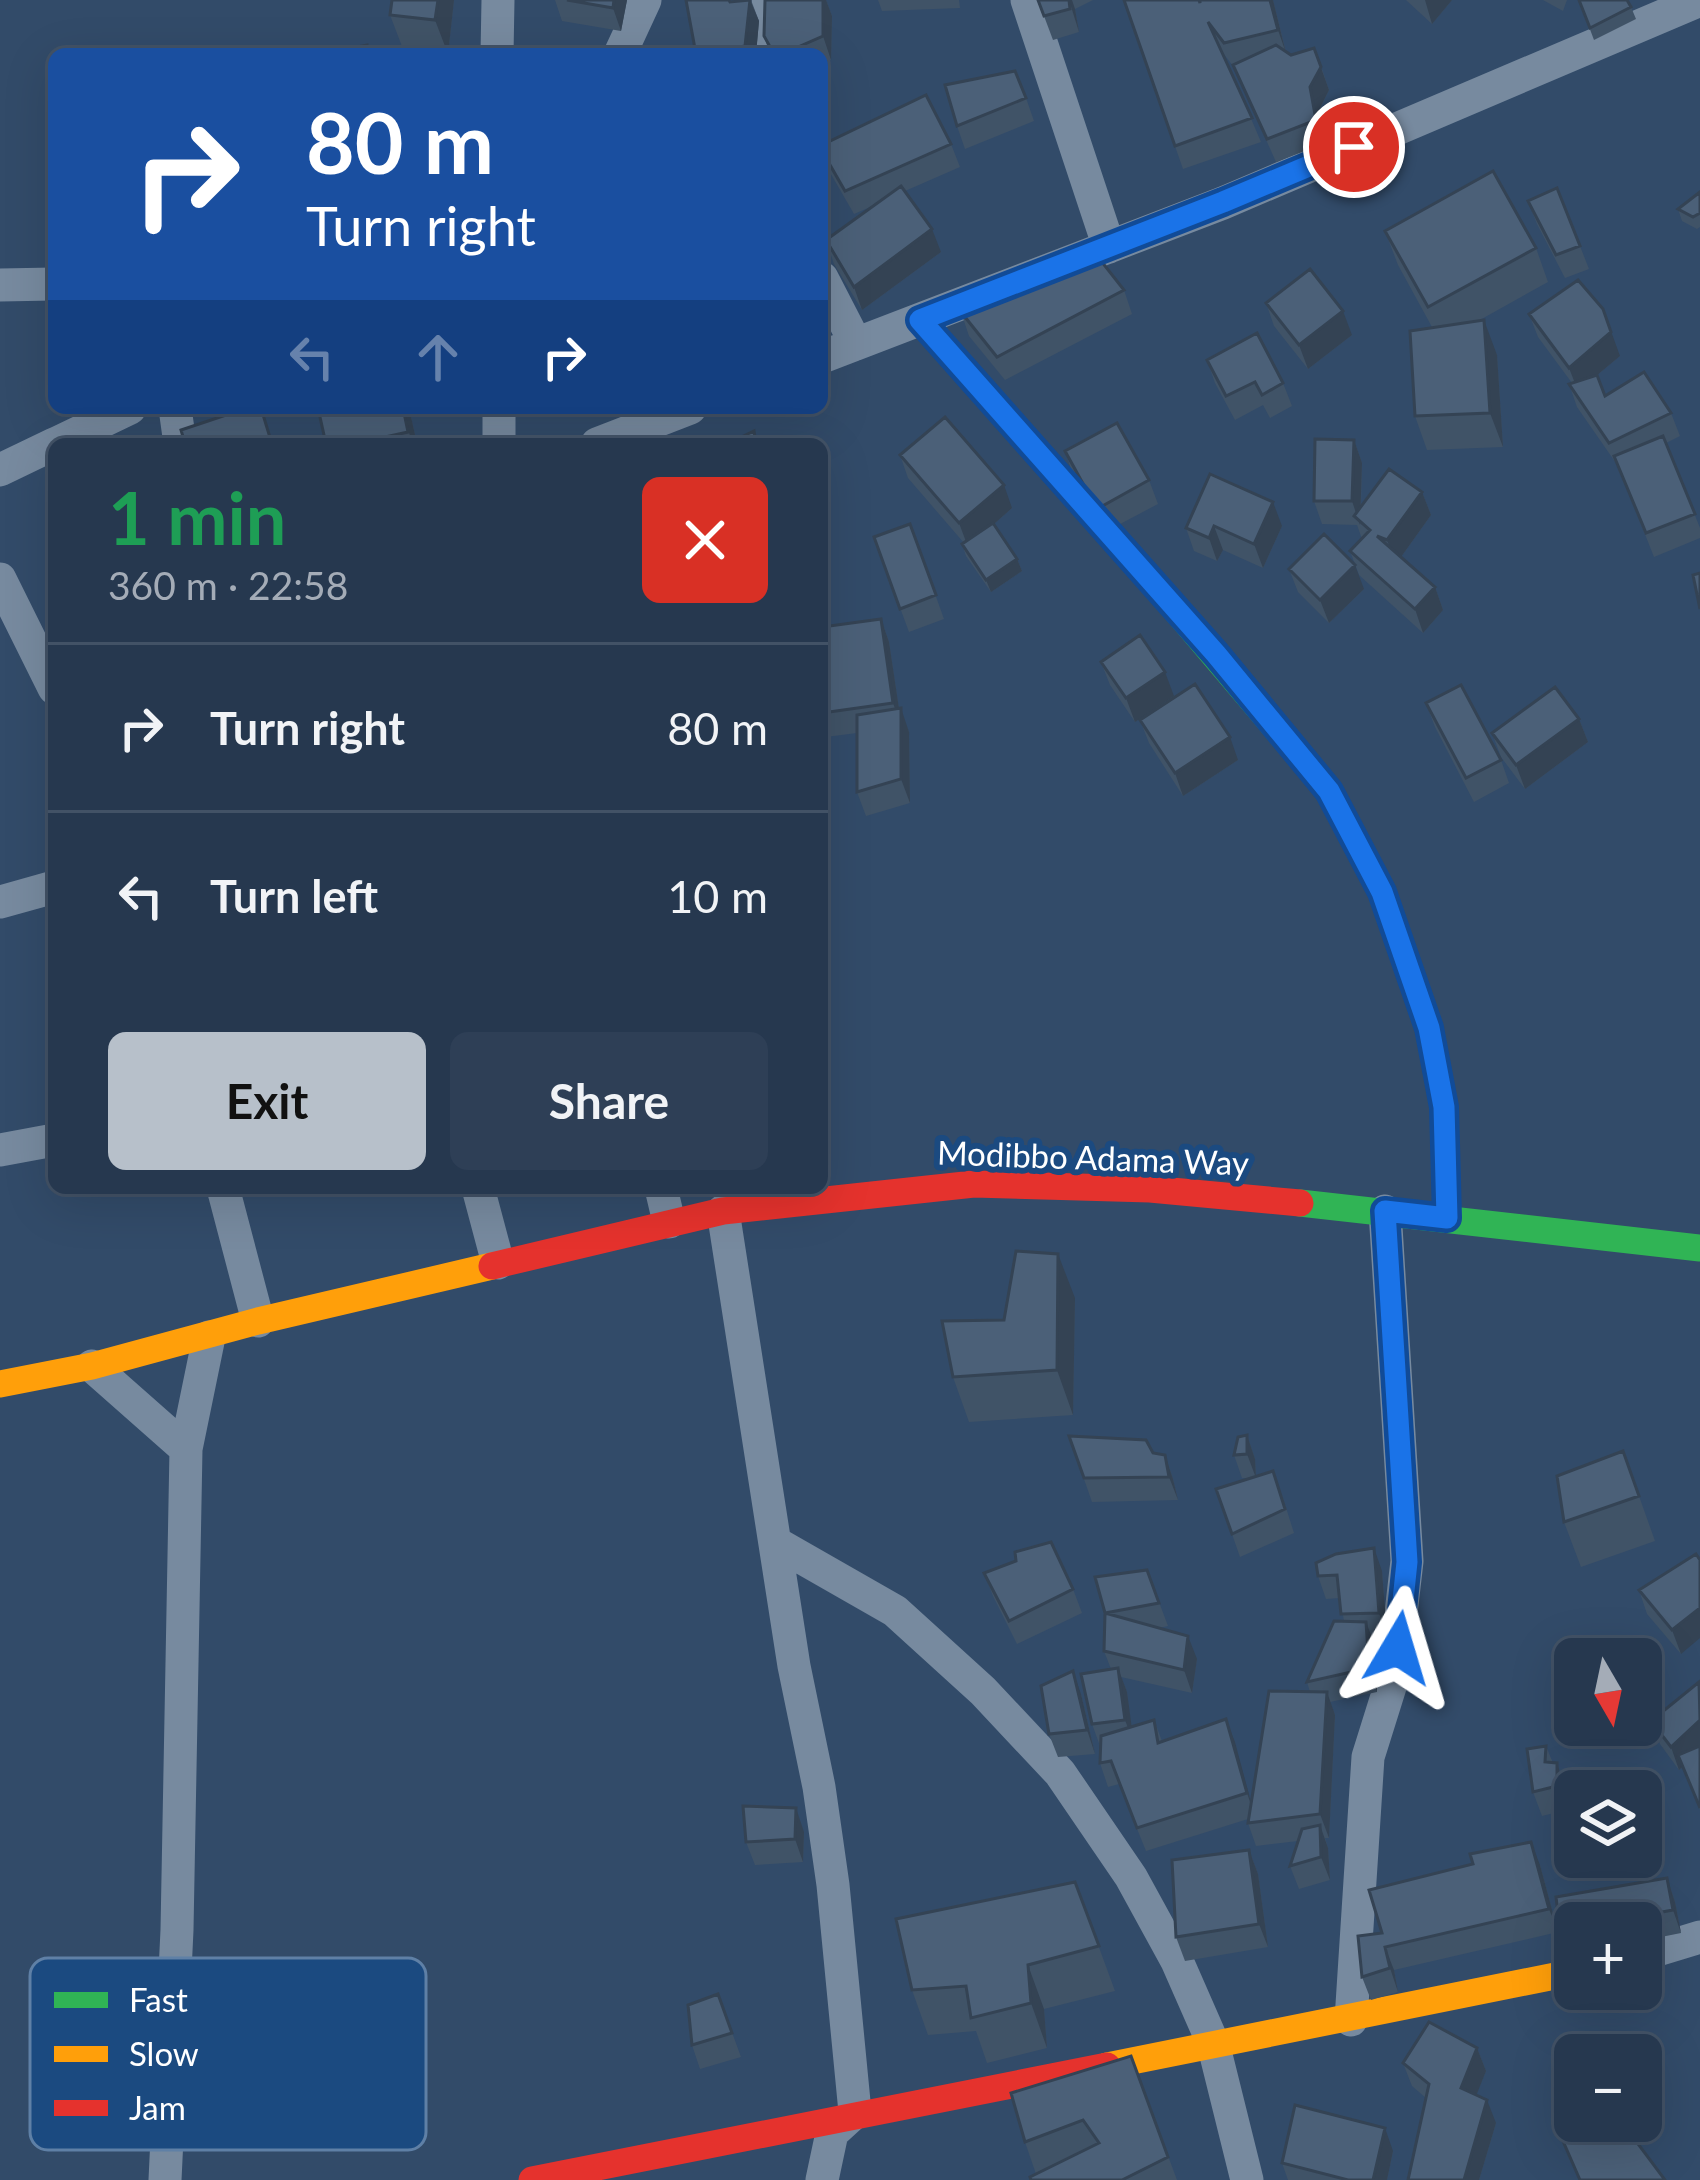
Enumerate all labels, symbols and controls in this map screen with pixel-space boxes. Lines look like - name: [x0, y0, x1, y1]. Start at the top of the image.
- text: 80 m: [306, 91, 494, 192]
- icon: right: [108, 96, 264, 252]
- pin: [1303, 96, 1405, 198]
- icon: arrive: [1321, 114, 1387, 180]
- text: Turn right: [306, 193, 536, 258]
- icon: left: [279, 324, 345, 390]
- icon: ahead: [405, 324, 471, 390]
- icon: right: [531, 324, 597, 390]
- text: 1 min: [108, 474, 286, 560]
- button: close: [642, 477, 768, 603]
- text: 360 m · 22:58: [108, 562, 348, 608]
- icon: right: [108, 695, 174, 761]
- text: Turn right: [210, 701, 405, 755]
- text: 80 m: [667, 701, 768, 755]
- icon: left: [108, 863, 174, 929]
- text: Turn left: [210, 869, 378, 923]
- text: 10 m: [667, 869, 768, 923]
- button: Exit: [108, 1032, 426, 1170]
- button: Share: [450, 1032, 768, 1170]
- street label: Modibbo Adama Way: [936, 1132, 1250, 1182]
- position arrow: [1335, 1585, 1461, 1711]
- north arrow: [1554, 1638, 1662, 1746]
- map controls: [1554, 1638, 1662, 2142]
- button: layers: [1554, 1770, 1662, 1878]
- button: +: [1554, 1902, 1662, 2010]
- legend: [30, 1958, 426, 2150]
- text: Fast: [129, 1979, 188, 2019]
- text: Slow: [129, 2033, 199, 2073]
- button: −: [1554, 2034, 1662, 2142]
- text: Jam: [129, 2087, 186, 2127]

